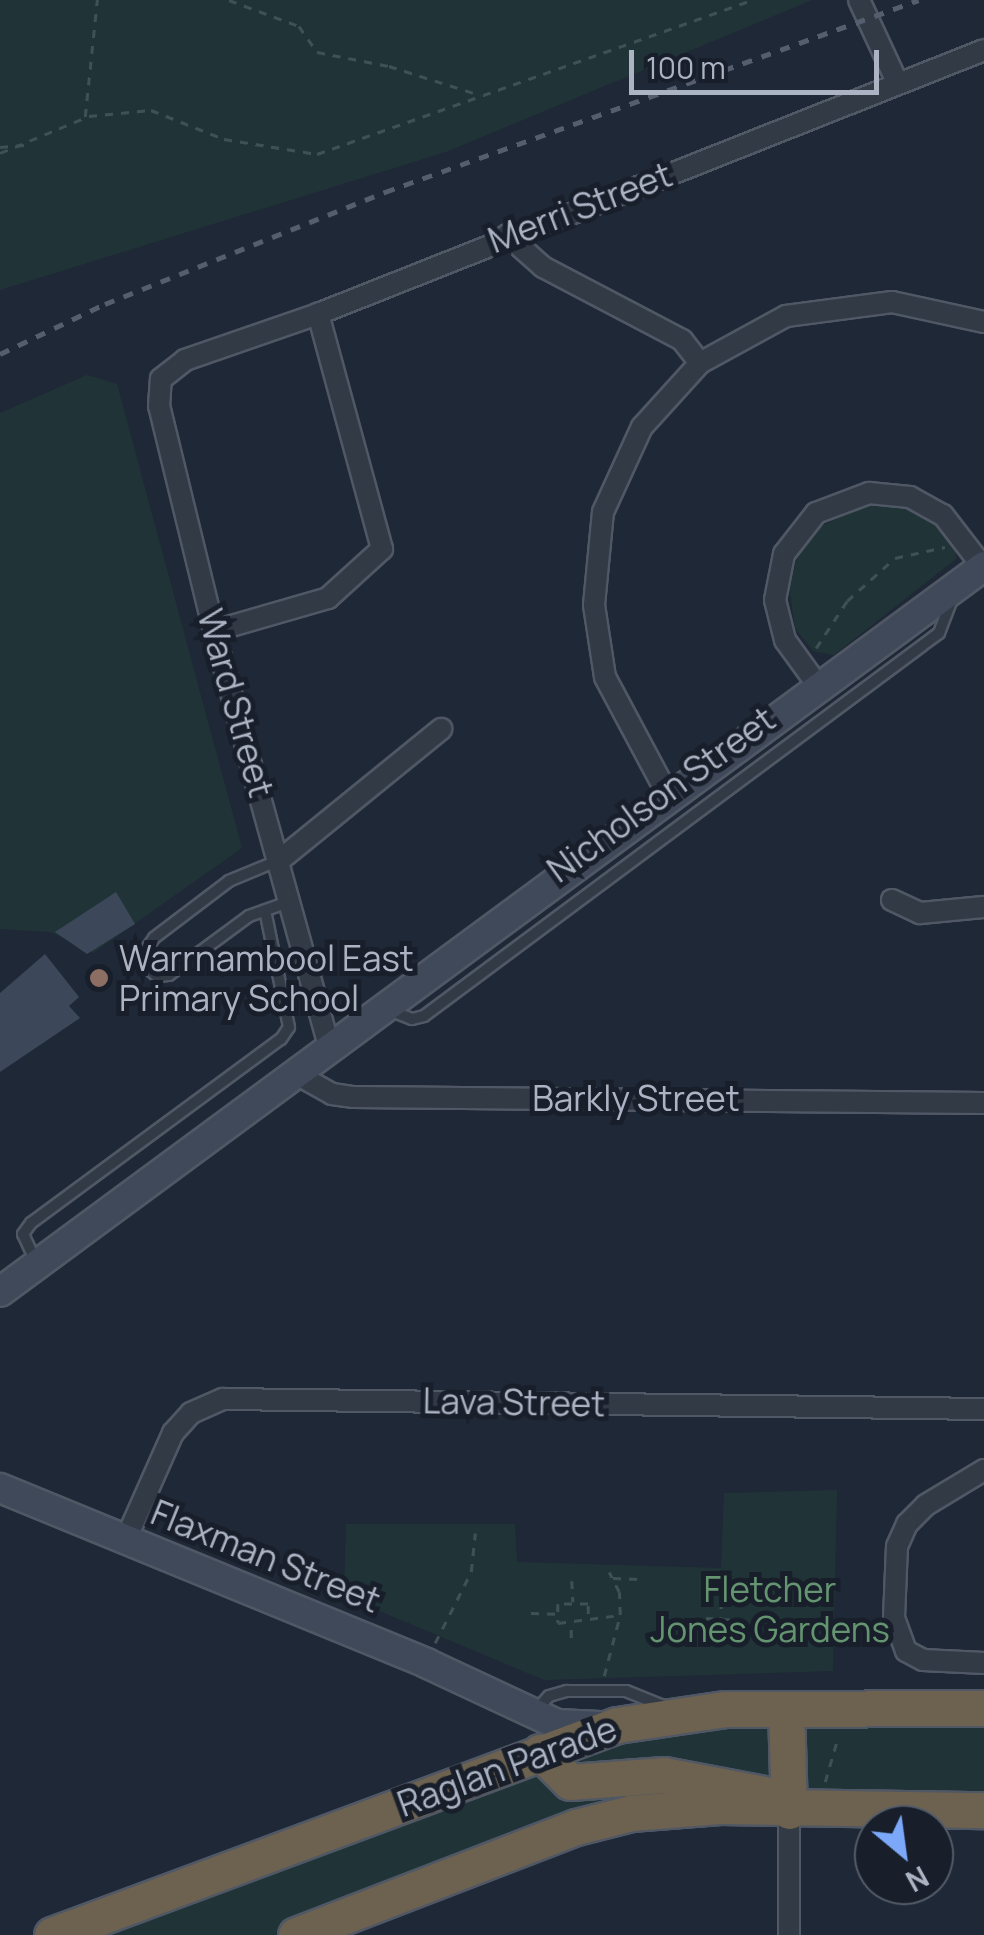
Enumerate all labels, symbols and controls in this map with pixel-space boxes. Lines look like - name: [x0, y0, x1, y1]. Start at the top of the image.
- scale bar: [634, 30, 884, 92]
- text: 100 m: [646, 47, 726, 88]
- street label: Merri Street: [482, 153, 678, 261]
- street label: Ward Street: [189, 604, 283, 802]
- street label: Nicholson Street: [539, 697, 783, 891]
- place label: Warrnambool East Primary School: [119, 937, 414, 1019]
- marker: Warrnambool East Primary School: [88, 967, 110, 989]
- street label: Barkly Street: [532, 1077, 740, 1119]
- street label: Lava Street: [422, 1379, 606, 1425]
- street label: Flaxman Street: [145, 1491, 387, 1621]
- park label: Fletcher Jones Gardens: [650, 1568, 890, 1650]
- street label: Raglan Parade: [392, 1707, 622, 1825]
- north arrow: [854, 1805, 954, 1905]
- text: N: [900, 1858, 936, 1901]

